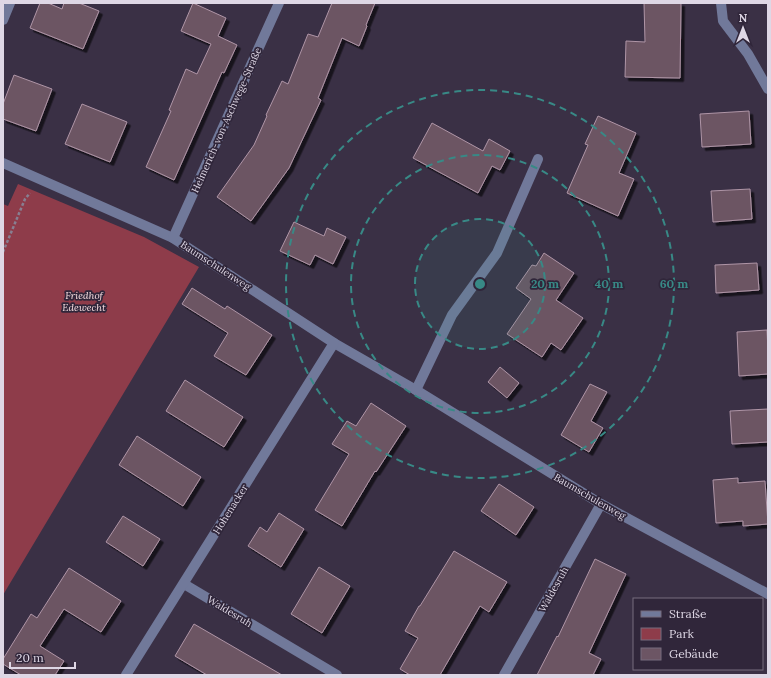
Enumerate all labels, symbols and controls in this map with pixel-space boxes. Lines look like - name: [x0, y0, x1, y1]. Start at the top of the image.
- north arrow: [723, 8, 763, 48]
- text: N: [739, 11, 748, 25]
- street label: Helmerich-von-Aschwege-Straße: [188, 45, 265, 195]
- street label: Baumschulenweg: [178, 238, 254, 293]
- text: 20 m: [531, 276, 559, 291]
- text: 40 m: [595, 276, 623, 291]
- text: 60 m: [660, 276, 688, 291]
- centre of rings: [473, 277, 487, 291]
- park label: Friedhof Edewecht: [62, 289, 106, 314]
- street label: Baumschulenweg: [551, 471, 628, 523]
- street label: Hohenacker: [210, 481, 251, 537]
- street label: Waldesruh: [536, 564, 571, 614]
- street label: Waldesruh: [205, 593, 254, 630]
- legend: [633, 598, 763, 670]
- text: Straße: [669, 606, 707, 621]
- text: Park: [669, 626, 695, 641]
- scale bar: [10, 644, 75, 670]
- text: Gebäude: [669, 646, 719, 661]
- text: 20 m: [16, 650, 44, 665]

